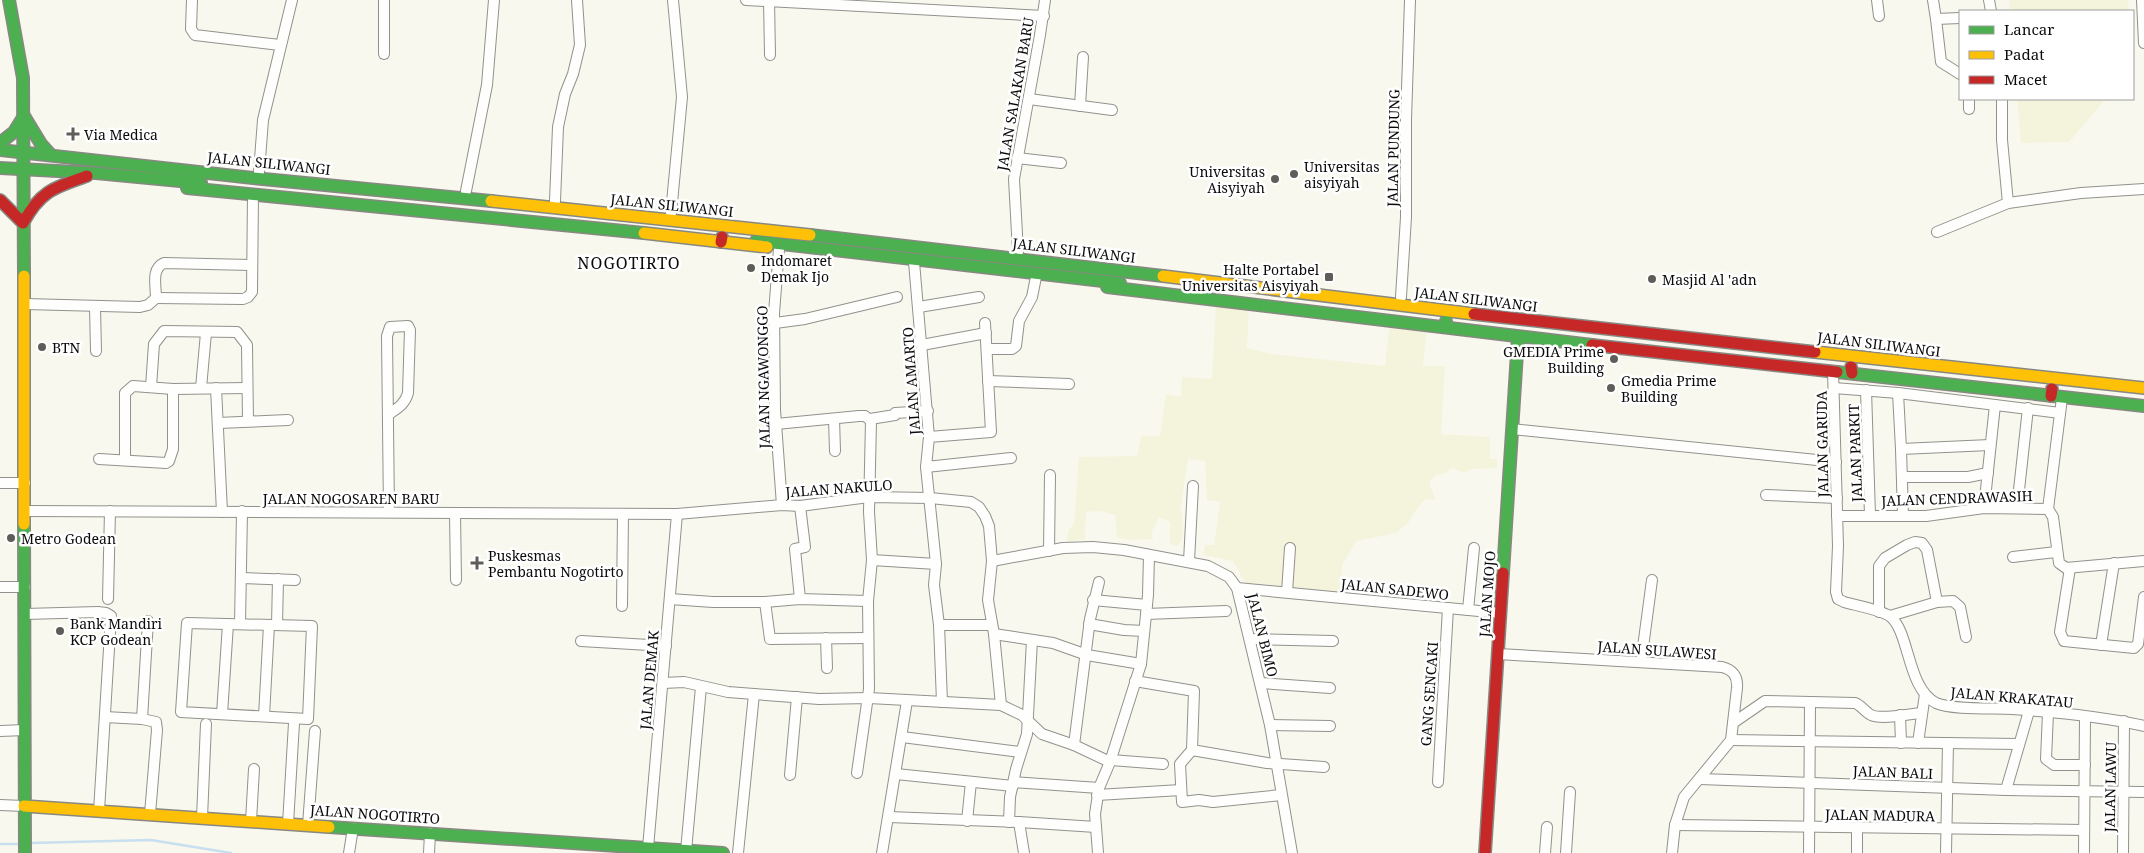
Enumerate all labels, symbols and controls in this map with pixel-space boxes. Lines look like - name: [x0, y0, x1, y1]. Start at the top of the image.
- legend: [1959, 10, 2134, 100]
- street label: JALAN SALAKAN BARU: [992, 16, 1038, 173]
- text: Lancar: [2004, 19, 2054, 39]
- text: Padat: [2004, 44, 2044, 64]
- text: Macet: [2004, 69, 2047, 89]
- street label: JALAN PUNDUNG: [1382, 89, 1404, 208]
- place label: Via Medica: [84, 125, 158, 144]
- marker: Via Medica: [66, 127, 80, 141]
- street label: JALAN SILIWANGI: [205, 147, 332, 179]
- place label: Universitas aisyiyah: [1304, 157, 1380, 192]
- place label: Universitas Aisyiyah: [1189, 162, 1265, 197]
- marker: Universitas aisyiyah: [1288, 168, 1300, 180]
- marker: Universitas Aisyiyah: [1269, 173, 1281, 185]
- street label: JALAN SILIWANGI: [608, 189, 735, 221]
- street label: JALAN SILIWANGI: [1010, 233, 1137, 267]
- place label: Indomaret Demak Ijo: [761, 251, 832, 286]
- district label: NOGOTIRTO: [577, 252, 681, 274]
- place label: Halte Portabel Universitas Aisyiyah: [1182, 260, 1320, 295]
- marker: Indomaret Demak Ijo: [745, 262, 757, 274]
- place label: Masjid Al 'adn: [1662, 270, 1757, 289]
- marker: Halte Portabel Universitas Aisyiyah: [1323, 271, 1335, 283]
- marker: Masjid Al 'adn: [1646, 273, 1658, 285]
- street label: JALAN SILIWANGI: [1412, 282, 1539, 316]
- street label: JALAN NGAWONGGO: [752, 305, 774, 450]
- street label: JALAN AMARTO: [898, 326, 924, 437]
- street label: JALAN SILIWANGI: [1815, 327, 1942, 361]
- place label: BTN: [52, 338, 80, 357]
- marker: BTN: [36, 341, 48, 353]
- place label: GMEDIA Prime Building: [1503, 342, 1604, 377]
- marker: GMEDIA Prime Building: [1608, 353, 1620, 365]
- place label: Gmedia Prime Building: [1621, 371, 1717, 406]
- marker: Gmedia Prime Building: [1605, 382, 1617, 394]
- street label: JALAN GARUDA: [1812, 390, 1832, 498]
- street label: JALAN PARKIT: [1844, 403, 1866, 503]
- street label: JALAN NAKULO: [784, 475, 893, 501]
- street label: JALAN CENDRAWASIH: [1880, 486, 2033, 510]
- street label: JALAN NOGOSAREN BARU: [262, 489, 439, 508]
- place label: Metro Godean: [21, 529, 116, 548]
- marker: Metro Godean: [5, 532, 17, 544]
- place label: Puskesmas Pembantu Nogotirto: [488, 546, 624, 581]
- street label: JALAN MOJO: [1474, 550, 1500, 639]
- marker: Puskesmas Pembantu Nogotirto: [470, 556, 484, 570]
- street label: JALAN SADEWO: [1339, 574, 1450, 604]
- street label: JALAN BIMO: [1243, 590, 1283, 679]
- place label: Bank Mandiri KCP Godean: [70, 614, 163, 649]
- marker: Bank Mandiri KCP Godean: [54, 625, 66, 637]
- street label: JALAN DEMAK: [635, 629, 663, 731]
- street label: JALAN SULAWESI: [1596, 636, 1717, 664]
- street label: GANG SENCAKI: [1416, 641, 1442, 747]
- street label: JALAN KRAKATAU: [1949, 682, 2074, 712]
- street label: JALAN LAWU: [2100, 742, 2120, 833]
- street label: JALAN BALI: [1851, 761, 1934, 783]
- street label: JALAN NOGOTIRTO: [308, 800, 441, 828]
- street label: JALAN MADURA: [1824, 805, 1935, 825]

